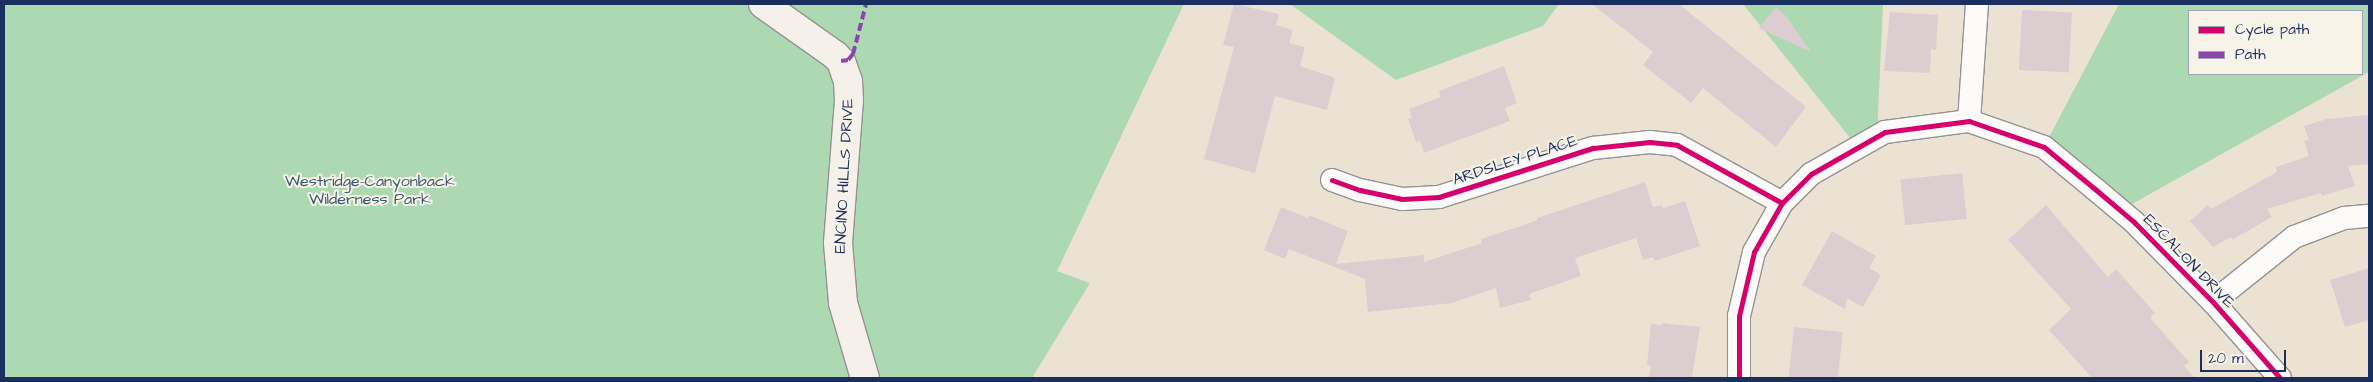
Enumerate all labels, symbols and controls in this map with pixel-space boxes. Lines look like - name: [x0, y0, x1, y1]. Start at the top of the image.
- legend: [2188, 10, 2363, 75]
- text: Cycle path: [2235, 19, 2309, 40]
- text: Path: [2235, 44, 2266, 65]
- street label: ENCINO HILLS DRIVE: [830, 98, 858, 254]
- street label: ARDSLEY PLACE: [1450, 131, 1580, 189]
- park label: Westridge-Canyonback Wilderness Park: [285, 171, 455, 209]
- street label: ESCALON DRIVE: [2139, 210, 2239, 312]
- scale bar: [2203, 340, 2289, 372]
- text: 20 m: [2208, 348, 2244, 369]

